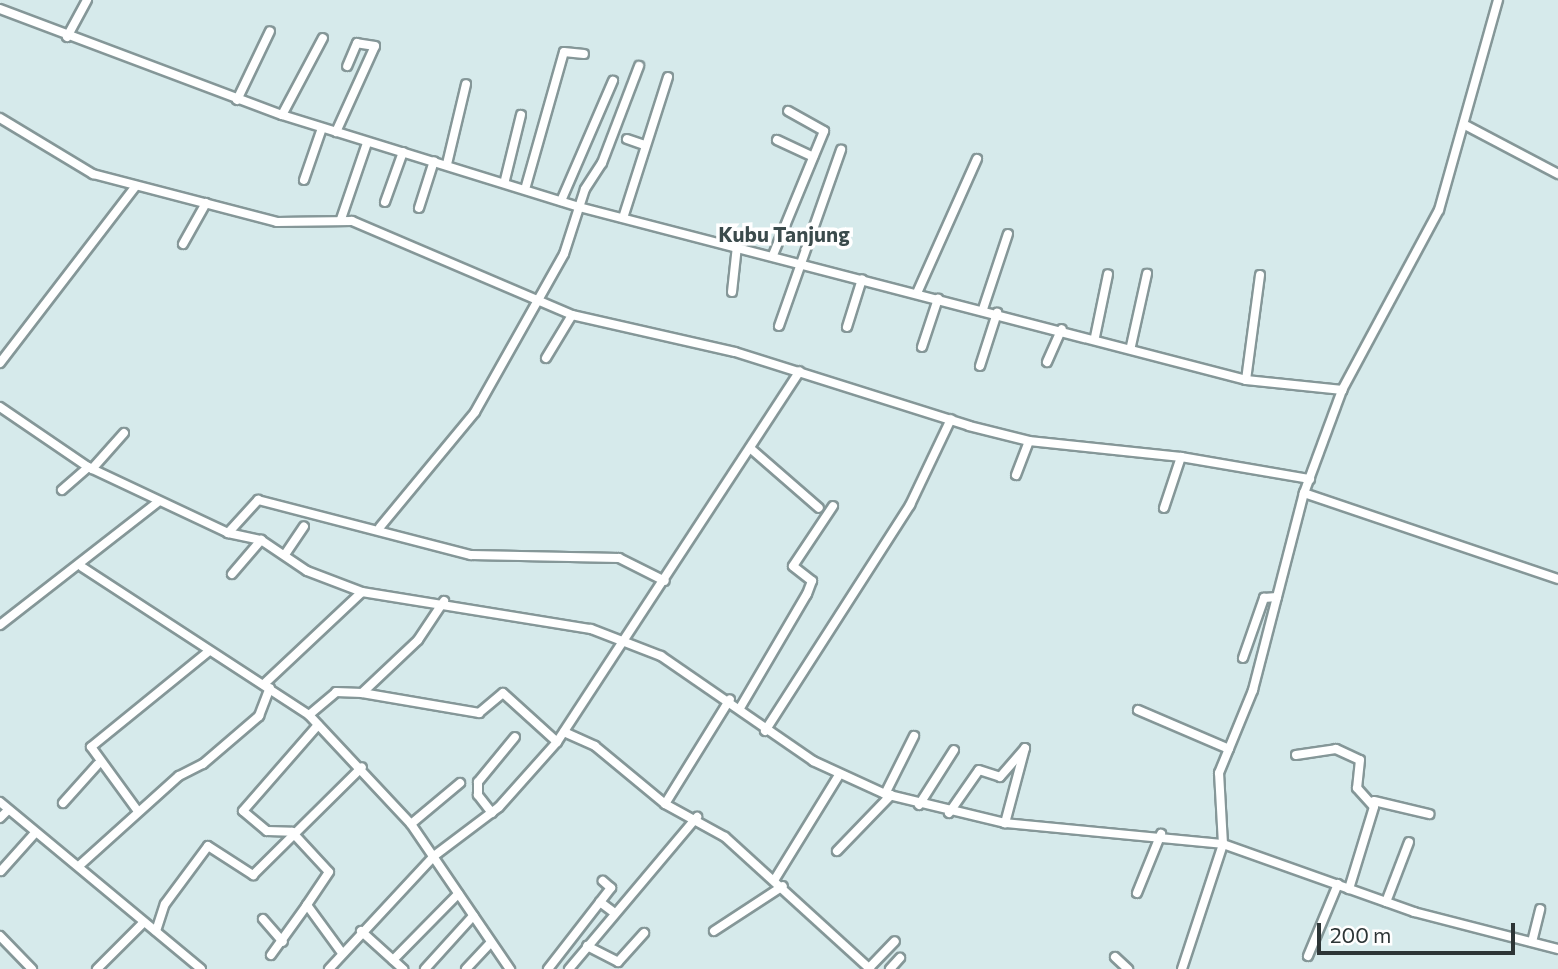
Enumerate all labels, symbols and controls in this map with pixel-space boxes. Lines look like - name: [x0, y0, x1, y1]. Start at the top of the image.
- district label: Kubu Tanjung: [718, 221, 850, 247]
- scale bar: [1320, 909, 1518, 953]
- text: 200 m: [1330, 922, 1391, 947]

